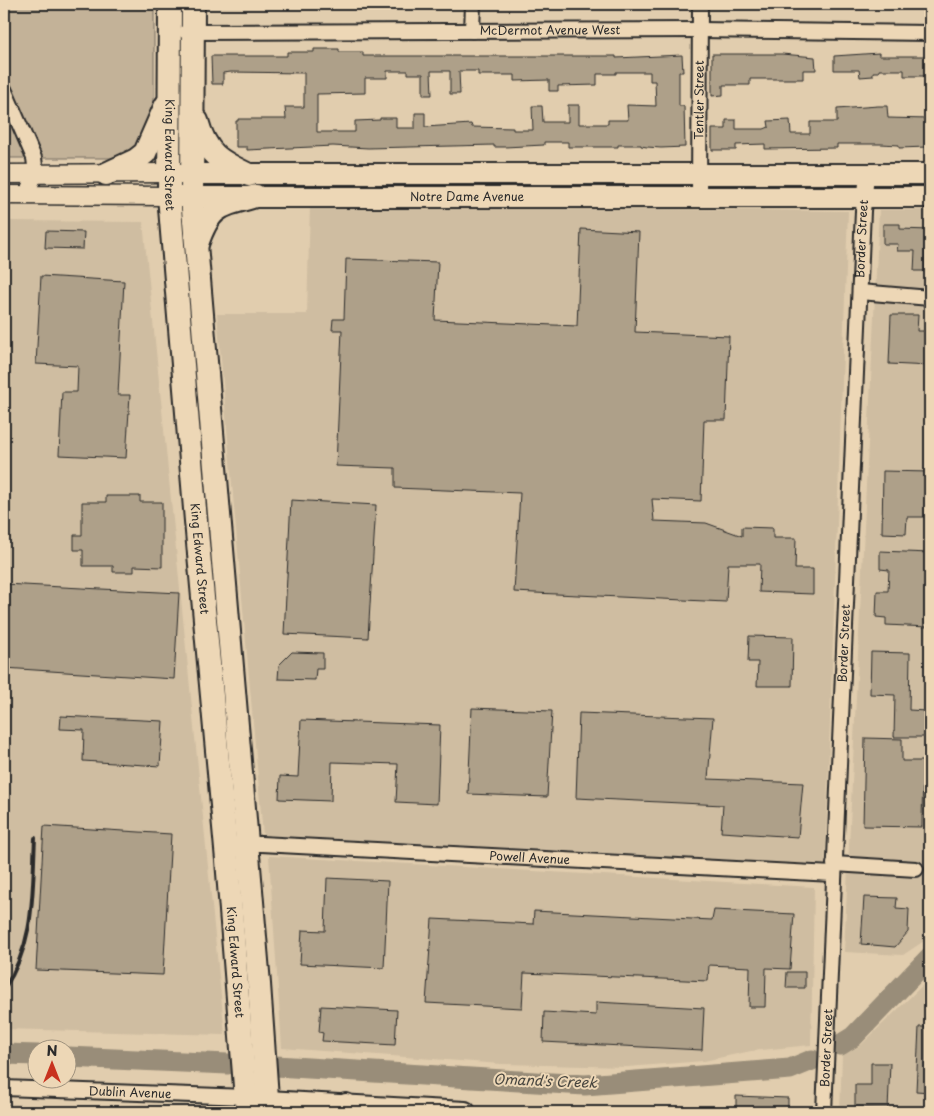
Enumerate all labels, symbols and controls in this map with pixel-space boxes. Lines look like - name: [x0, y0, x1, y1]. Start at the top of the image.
- street label: McDermot Avenue West: [480, 20, 621, 39]
- street label: Tentler Street: [689, 60, 708, 140]
- street label: King Edward Street: [161, 99, 180, 212]
- street label: Notre Dame Avenue: [410, 187, 525, 205]
- street label: Border Street: [850, 198, 872, 278]
- street label: King Edward Street: [187, 502, 215, 615]
- street label: Border Street: [833, 604, 854, 683]
- street label: Powell Avenue: [489, 846, 571, 868]
- street label: King Edward Street: [223, 906, 250, 1019]
- street label: Border Street: [815, 1008, 836, 1088]
- north arrow: [28, 1038, 78, 1088]
- text: N: [46, 1040, 58, 1061]
- water label: Omand's Creek: [493, 1068, 599, 1093]
- street label: Dublin Avenue: [88, 1081, 172, 1102]

